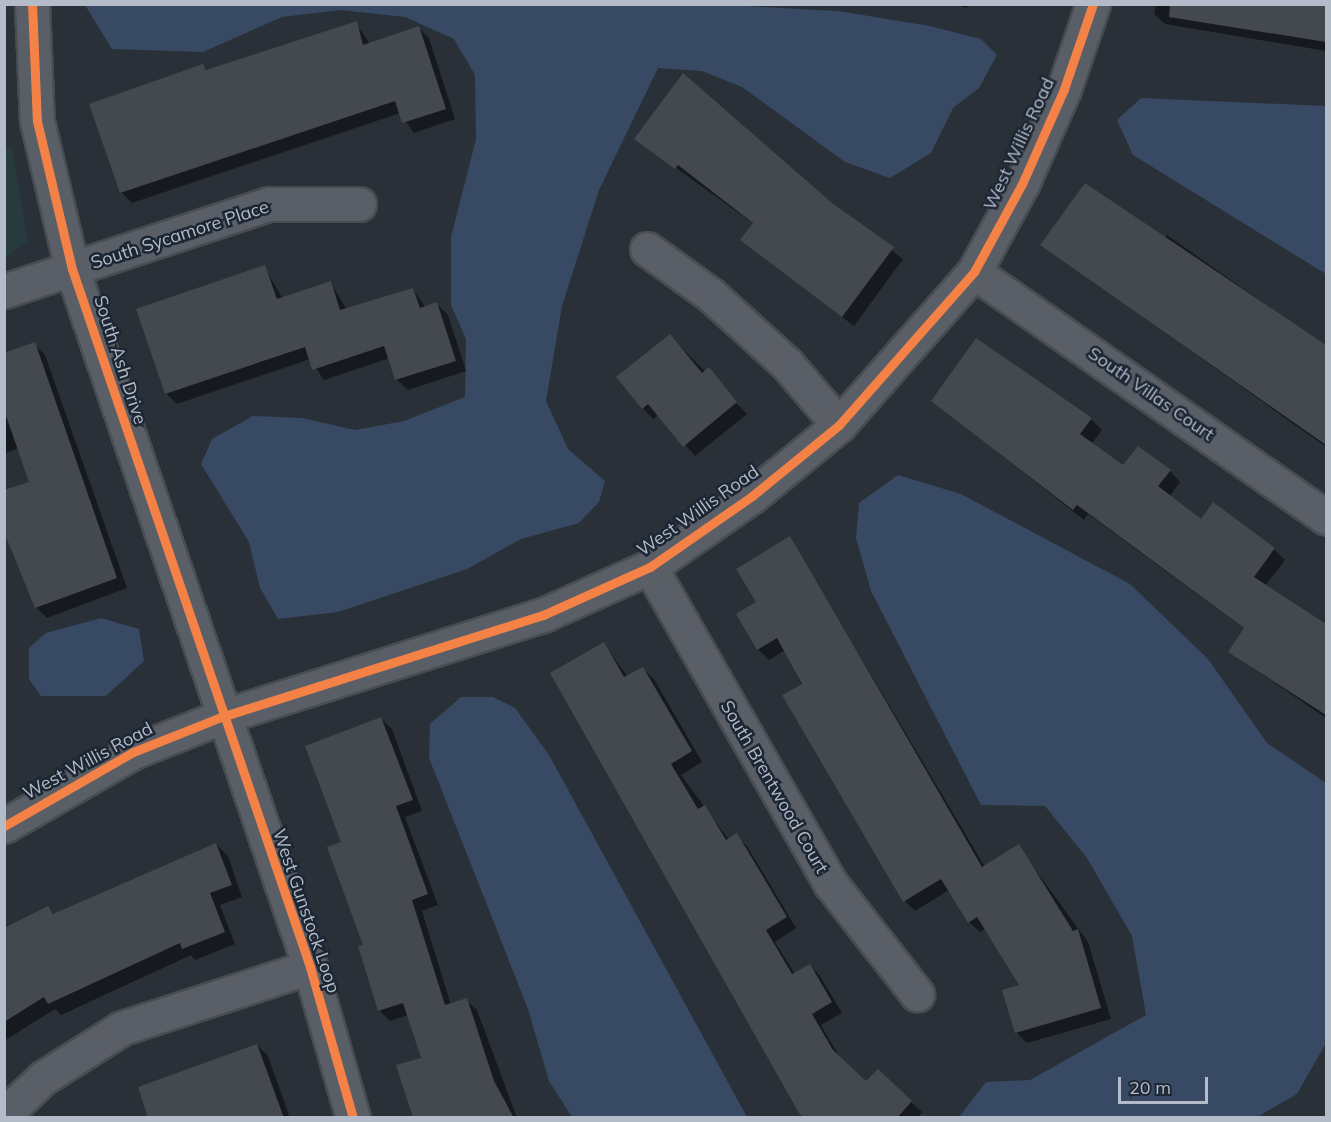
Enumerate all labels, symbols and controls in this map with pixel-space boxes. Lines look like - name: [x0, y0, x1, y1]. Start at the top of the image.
- street label: West Willis Road: [979, 74, 1059, 214]
- street label: South Sycamore Place: [88, 196, 272, 274]
- street label: South Ash Drive: [89, 293, 151, 427]
- street label: South Villas Court: [1084, 342, 1218, 446]
- street label: West Willis Road: [633, 461, 763, 561]
- street label: South Brentwood Court: [716, 697, 832, 877]
- street label: West Willis Road: [20, 718, 156, 804]
- street label: West Gunstock Loop: [268, 826, 344, 996]
- scale bar: [1121, 1065, 1211, 1103]
- text: 20 m: [1129, 1076, 1171, 1099]

